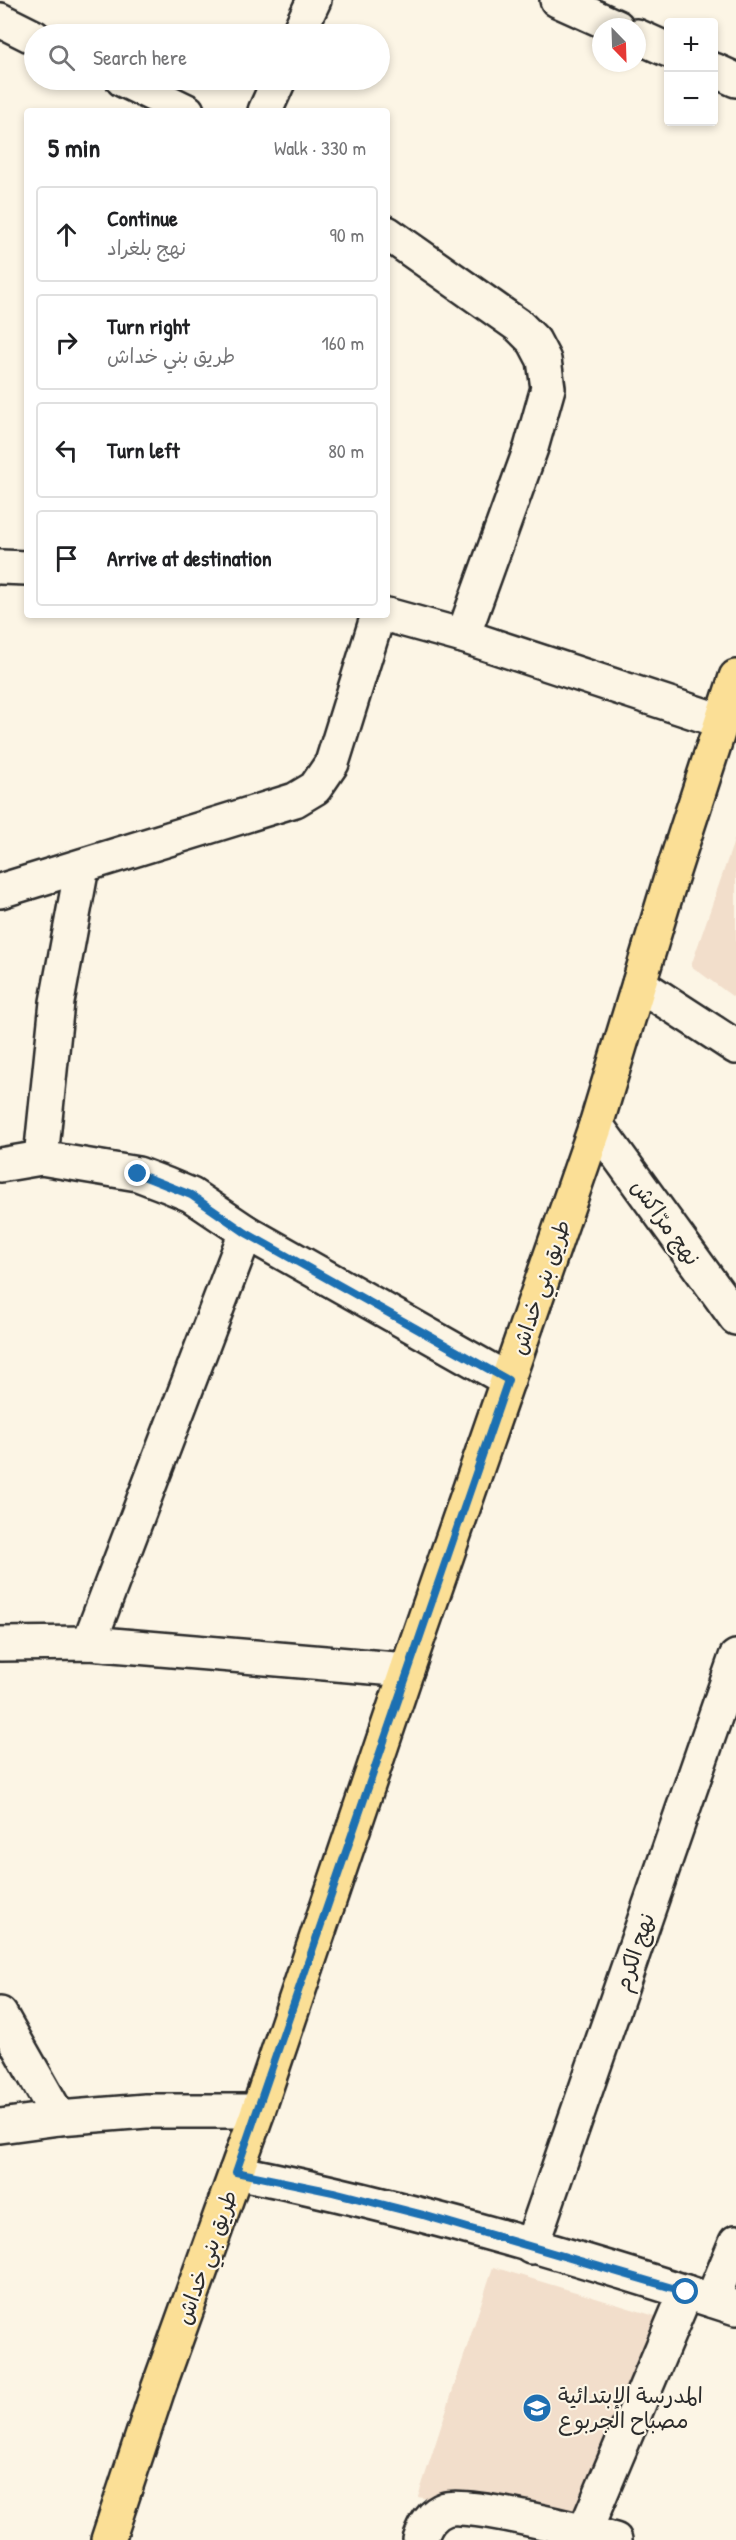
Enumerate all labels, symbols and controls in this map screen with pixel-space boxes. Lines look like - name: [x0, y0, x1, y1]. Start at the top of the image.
- north arrow: [592, 18, 646, 72]
- map controls: [664, 18, 718, 126]
- button: +: [664, 18, 718, 72]
- search box: [24, 24, 390, 90]
- icon: search: [45, 41, 78, 74]
- text: Search here: [93, 42, 187, 72]
- button: −: [664, 72, 718, 126]
- text: 5 min: [48, 130, 100, 165]
- text: Walk · 330 m: [274, 134, 366, 161]
- text: Continue: [107, 203, 178, 233]
- icon: ahead: [50, 218, 83, 251]
- text: 90 m: [330, 221, 364, 248]
- text: نهج بلغراد: [107, 234, 186, 261]
- text: Turn right: [107, 311, 190, 341]
- icon: right: [50, 326, 83, 359]
- text: 160 m: [322, 329, 364, 356]
- text: طريق بني خداش: [107, 342, 235, 369]
- icon: left: [50, 434, 83, 467]
- text: Turn left: [107, 435, 180, 465]
- text: 80 m: [328, 437, 364, 464]
- icon: arrive: [50, 542, 83, 575]
- text: Arrive at destination: [107, 543, 272, 573]
- route end: [124, 1160, 150, 1186]
- street label: نهج مرّاكش: [624, 1173, 708, 1272]
- street label: طريق بني خداش: [503, 1215, 582, 1360]
- street label: نهج الكرم: [607, 1909, 664, 1996]
- street label: طريق بني خداش: [168, 2186, 249, 2330]
- route start: [672, 2278, 698, 2304]
- place label: المدرسة الإبتدائية مصباح الجربوع: [558, 2380, 703, 2436]
- school or university icon: المدرسة الإبتدائية مصباح الجربوع: [521, 2392, 553, 2424]

